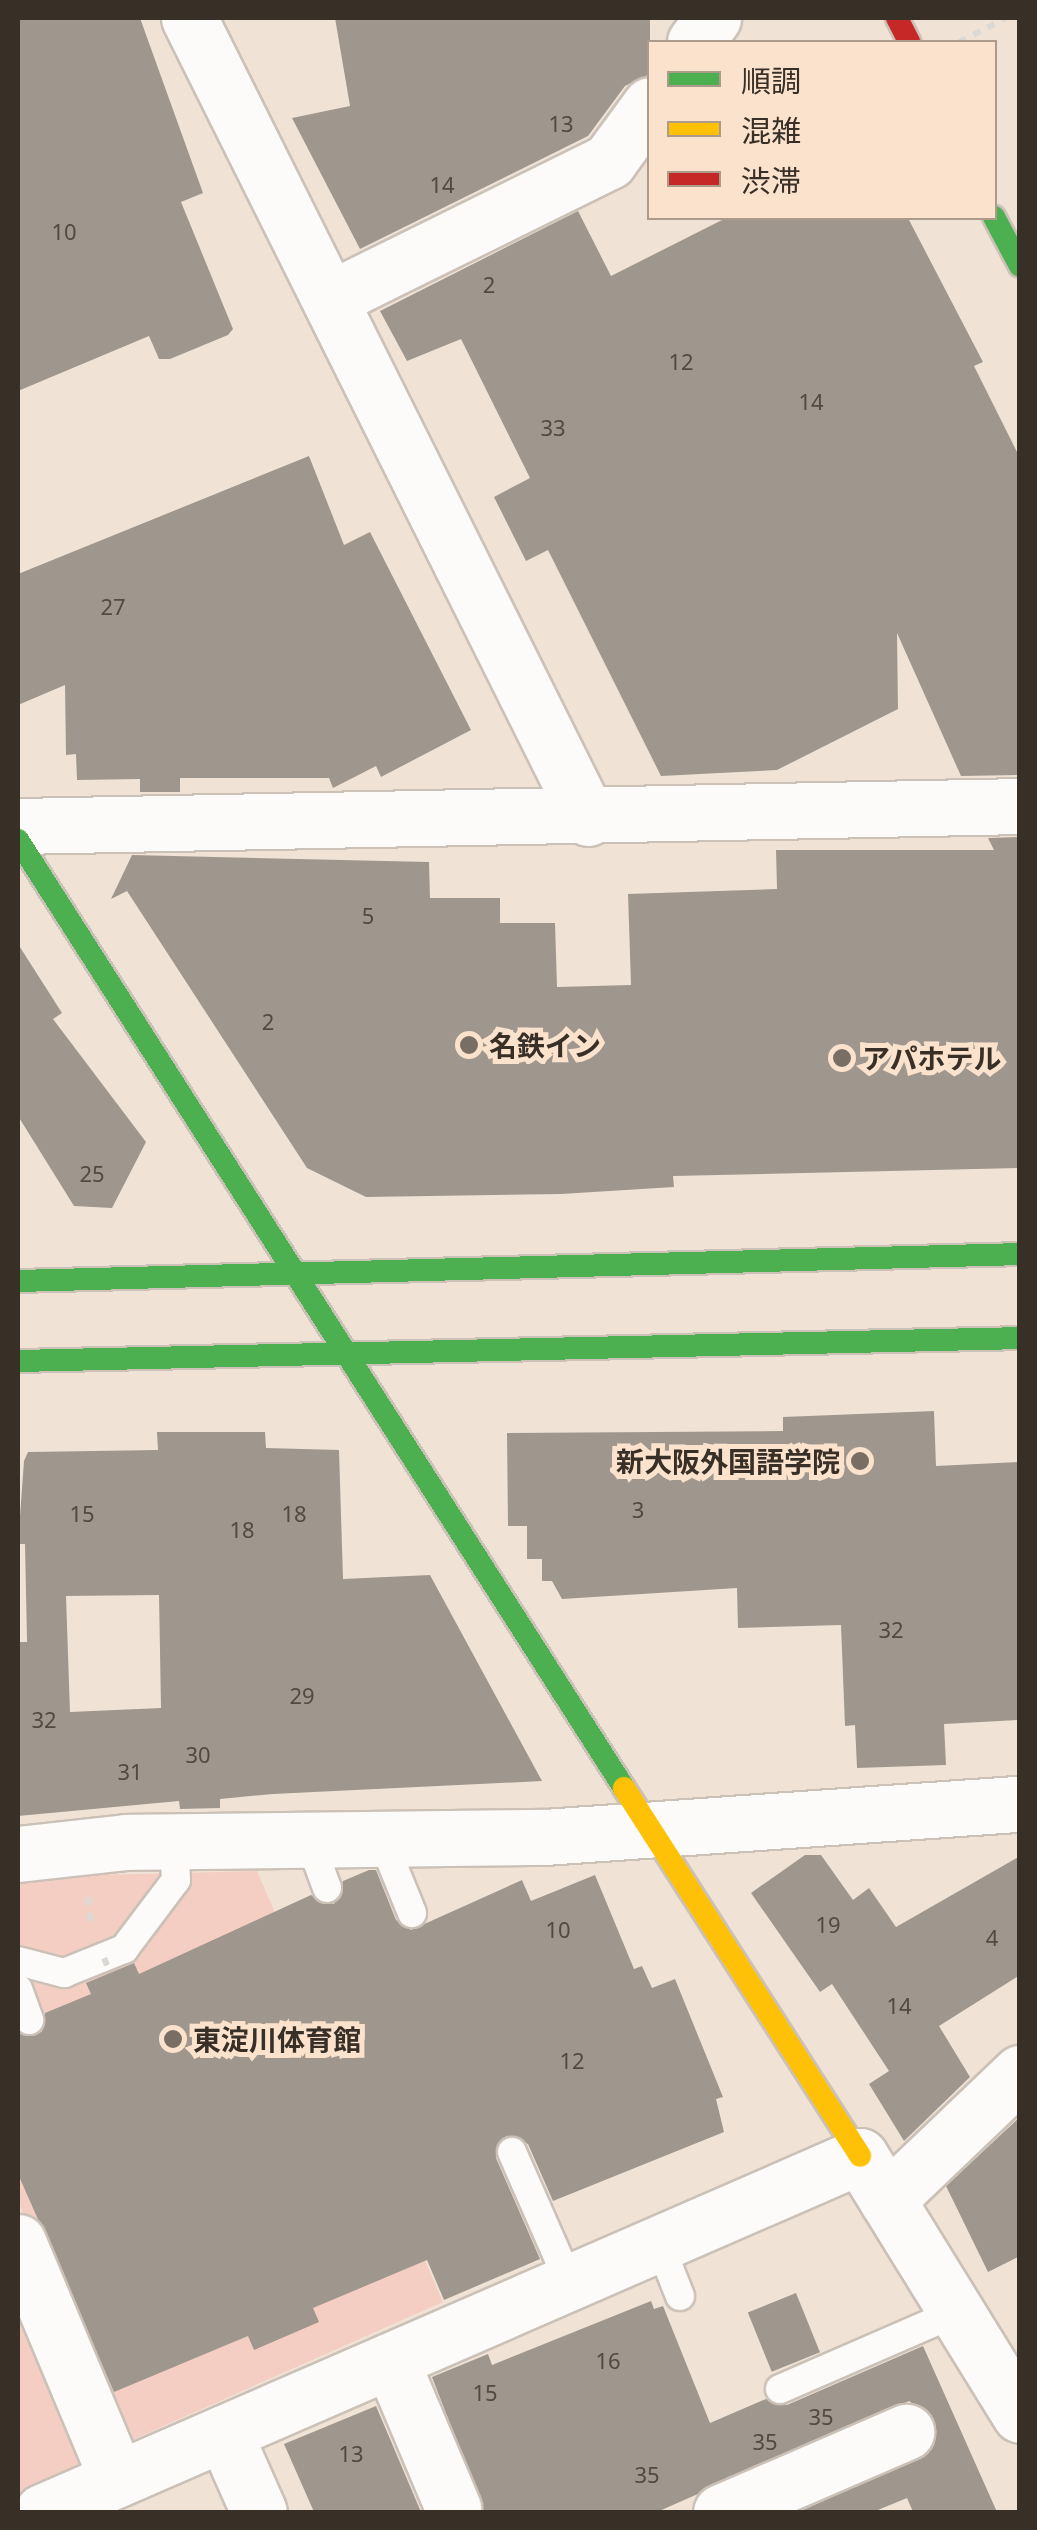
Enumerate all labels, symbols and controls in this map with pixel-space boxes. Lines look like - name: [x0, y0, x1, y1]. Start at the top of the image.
- legend: [647, 40, 997, 220]
- text: 順調: [741, 60, 801, 101]
- text: 混雑: [741, 110, 801, 151]
- house number: 13: [548, 111, 574, 137]
- text: 渋滞: [741, 160, 801, 201]
- house number: 14: [429, 172, 455, 198]
- house number: 10: [51, 219, 77, 245]
- house number: 2: [483, 272, 495, 298]
- house number: 12: [668, 349, 694, 375]
- house number: 14: [798, 389, 824, 415]
- house number: 33: [540, 415, 566, 441]
- house number: 27: [100, 594, 126, 620]
- house number: 5: [362, 903, 374, 929]
- house number: 2: [262, 1009, 274, 1035]
- place label: 名鉄イン: [489, 1028, 601, 1062]
- marker: 名鉄イン: [458, 1034, 480, 1056]
- place label: アパホテル: [862, 1041, 1002, 1075]
- marker: アパホテル: [831, 1047, 853, 1069]
- house number: 25: [79, 1161, 105, 1187]
- place label: 新大阪外国語学院: [616, 1444, 840, 1478]
- marker: 新大阪外国語学院: [849, 1450, 871, 1472]
- house number: 3: [632, 1497, 644, 1523]
- house number: 15: [69, 1501, 95, 1527]
- house number: 18: [281, 1501, 307, 1527]
- house number: 18: [229, 1517, 255, 1543]
- house number: 32: [878, 1617, 904, 1643]
- house number: 29: [289, 1683, 315, 1709]
- house number: 32: [31, 1707, 57, 1733]
- house number: 30: [185, 1742, 211, 1768]
- house number: 31: [117, 1759, 143, 1785]
- house number: 19: [815, 1912, 841, 1938]
- house number: 10: [545, 1917, 571, 1943]
- house number: 4: [986, 1925, 998, 1951]
- house number: 14: [886, 1993, 912, 2019]
- place label: 東淀川体育館: [193, 2022, 361, 2056]
- marker: 東淀川体育館: [162, 2028, 184, 2050]
- house number: 12: [559, 2048, 585, 2074]
- house number: 16: [595, 2348, 621, 2374]
- house number: 15: [472, 2380, 498, 2406]
- house number: 35: [808, 2404, 834, 2430]
- house number: 35: [752, 2429, 778, 2455]
- house number: 13: [338, 2441, 364, 2467]
- house number: 35: [634, 2462, 660, 2488]

